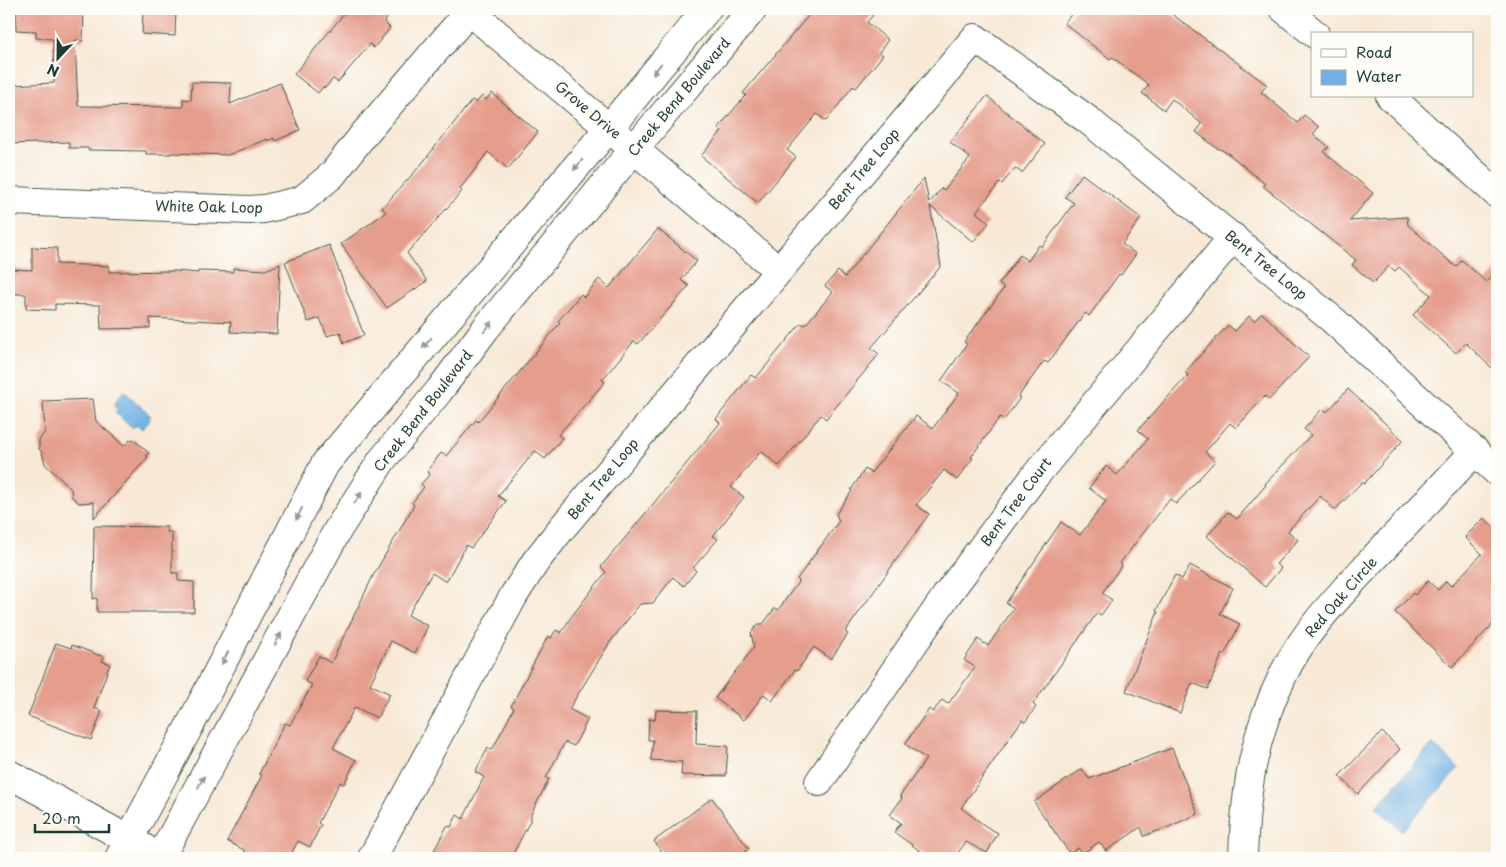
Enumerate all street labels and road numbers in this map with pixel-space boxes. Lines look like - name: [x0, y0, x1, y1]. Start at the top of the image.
- street label: Creek Bend Boulevard: [622, 32, 735, 161]
- street label: Grove Drive: [551, 76, 626, 144]
- street label: Bent Tree Loop: [823, 123, 904, 214]
- street label: White Oak Loop: [155, 195, 263, 218]
- street label: Bent Tree Loop: [1220, 225, 1312, 305]
- street label: Creek Bend Boulevard: [368, 345, 477, 476]
- street label: Bent Tree Loop: [562, 433, 643, 524]
- street label: Bent Tree Court: [975, 453, 1056, 551]
- street label: Red Oak Circle: [1300, 552, 1382, 642]

